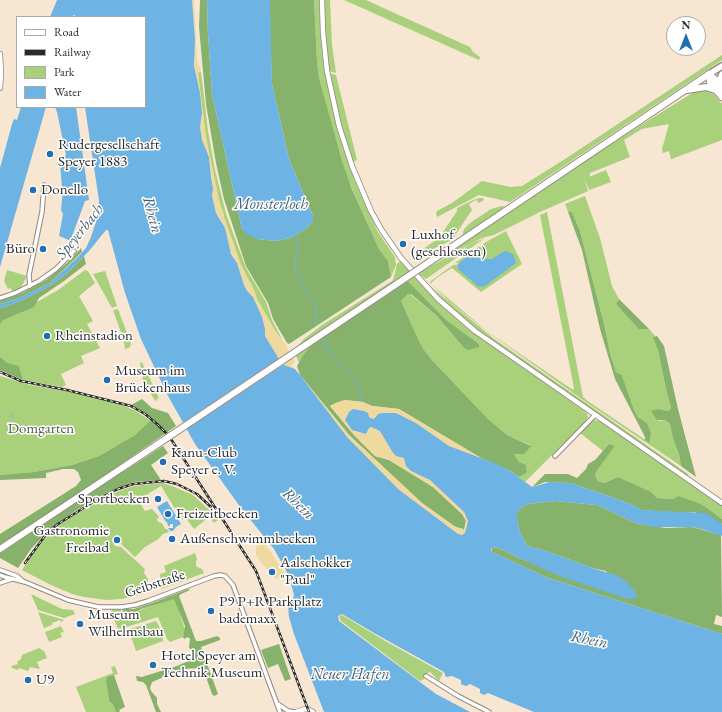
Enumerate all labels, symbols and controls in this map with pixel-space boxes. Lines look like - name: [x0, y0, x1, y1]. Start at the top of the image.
- legend: [16, 16, 146, 108]
- north arrow: [666, 16, 706, 56]
- text: N: [682, 18, 690, 32]
- text: Road: [54, 24, 79, 40]
- text: Railway: [54, 44, 91, 60]
- text: Park: [54, 64, 74, 80]
- text: Water: [54, 84, 81, 100]
- place label: Rudergesellschaft Speyer 1883: [58, 136, 159, 171]
- marker: Rudergesellschaft Speyer 1883: [45, 149, 55, 159]
- place label: Donello: [41, 181, 88, 199]
- marker: Donello: [28, 185, 38, 195]
- water label: Rhein: [138, 195, 166, 235]
- water label: Monsterloch: [234, 195, 308, 215]
- water label: Speyerbach: [52, 201, 108, 263]
- place label: Luxhof (geschlossen): [411, 226, 486, 261]
- marker: Luxhof (geschlossen): [398, 239, 408, 249]
- place label: Büro: [6, 240, 35, 258]
- marker: Büro: [38, 244, 48, 254]
- place label: Rheinstadion: [55, 327, 133, 345]
- marker: Rheinstadion: [42, 331, 52, 341]
- place label: Museum im Brückenhaus: [115, 362, 190, 397]
- marker: Museum im Brückenhaus: [102, 375, 112, 385]
- park label: Domgarten: [8, 420, 74, 438]
- place label: Kanu-Club Speyer e. V.: [171, 444, 237, 479]
- marker: Kanu-Club Speyer e. V.: [158, 457, 168, 467]
- water label: Rhein: [278, 484, 318, 524]
- place label: Sportbecken: [78, 490, 150, 508]
- marker: Sportbecken: [153, 494, 163, 504]
- place label: Freizeitbecken: [176, 505, 258, 523]
- marker: Freizeitbecken: [163, 509, 173, 519]
- place label: Gastronomie Freibad: [34, 522, 109, 557]
- place label: Außenschwimmbecken: [180, 530, 316, 548]
- marker: Außenschwimmbecken: [167, 534, 177, 544]
- marker: Gastronomie Freibad: [112, 535, 122, 545]
- place label: Aalschokker "Paul": [280, 554, 351, 589]
- street label: Geibstraße: [123, 566, 187, 602]
- marker: Aalschokker "Paul": [267, 567, 277, 577]
- place label: P9 P+R Parkplatz bademaxx: [219, 593, 321, 628]
- place label: Museum Wilhelmsbau: [88, 606, 164, 641]
- marker: P9 P+R Parkplatz bademaxx: [206, 606, 216, 616]
- marker: Museum Wilhelmsbau: [75, 619, 85, 629]
- water label: Rhein: [569, 627, 609, 653]
- place label: Hotel Speyer am Technik Museum: [161, 647, 262, 682]
- marker: Hotel Speyer am Technik Museum: [148, 660, 158, 670]
- water label: Neuer Hafen: [310, 665, 390, 685]
- place label: U9: [36, 671, 54, 689]
- marker: U9: [23, 675, 33, 685]

